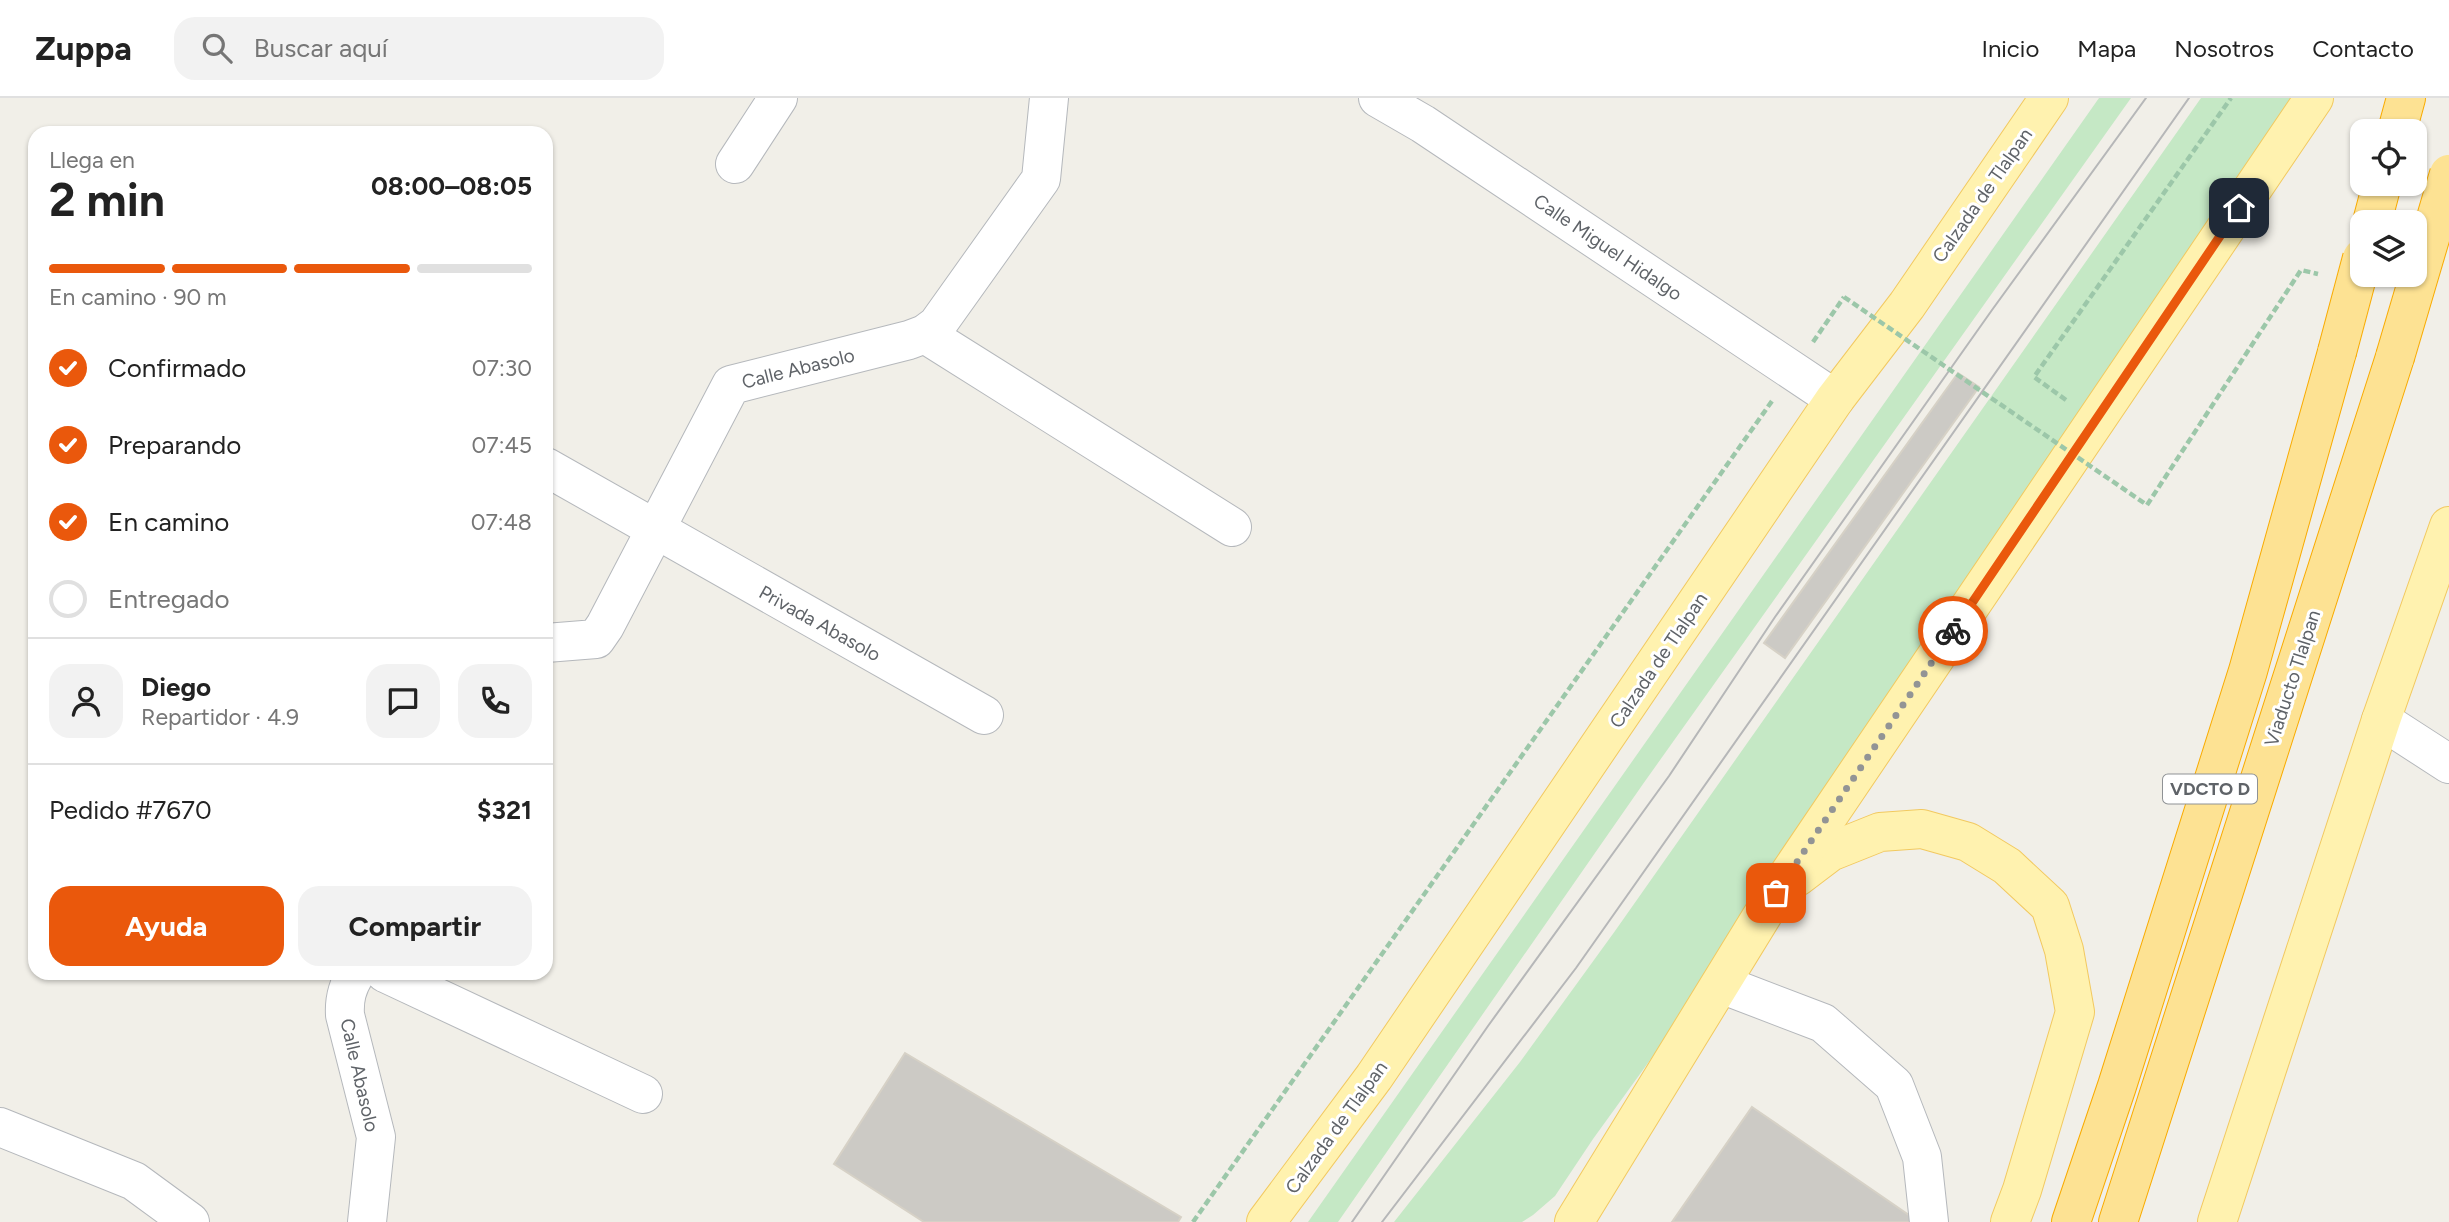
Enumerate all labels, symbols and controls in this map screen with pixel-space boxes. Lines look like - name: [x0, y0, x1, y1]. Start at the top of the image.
- search box: [174, 17, 664, 80]
- text: Zuppa: [35, 29, 132, 68]
- icon: search: [198, 29, 236, 67]
- text: Buscar aquí: [254, 32, 388, 64]
- text: Inicio: [1981, 34, 2039, 63]
- text: Mapa: [2077, 34, 2136, 63]
- text: Nosotros: [2174, 34, 2274, 63]
- text: Contacto: [2312, 34, 2414, 63]
- map controls: [2350, 119, 2427, 287]
- button: locate: [2350, 119, 2427, 196]
- street label: Calzada de Tlalpan: [1928, 124, 2037, 267]
- text: Llega en: [49, 146, 135, 174]
- text: 08:00–08:05: [371, 170, 532, 202]
- text: 2 min: [49, 172, 165, 228]
- pin: [2209, 178, 2269, 238]
- street label: Calle Miguel Hidalgo: [1529, 189, 1686, 306]
- icon: home: [2220, 189, 2258, 227]
- button: layers: [2350, 210, 2427, 287]
- text: En camino · 90 m: [49, 283, 227, 311]
- street label: Calle Abasolo: [739, 343, 857, 394]
- icon: check: [49, 349, 87, 387]
- text: Confirmado: [108, 352, 246, 384]
- text: 07:30: [472, 354, 532, 382]
- icon: check: [49, 426, 87, 464]
- text: Preparando: [108, 429, 241, 461]
- text: 07:45: [472, 431, 532, 459]
- icon: check: [49, 503, 87, 541]
- text: En camino: [108, 506, 229, 538]
- text: 07:48: [471, 508, 532, 536]
- street label: Privada Abasolo: [755, 581, 885, 666]
- text: Entregado: [108, 583, 230, 615]
- street label: Calzada de Tlalpan: [1605, 588, 1712, 732]
- courier: [1918, 596, 1988, 666]
- street label: Viaducto Tlalpan: [2260, 607, 2325, 749]
- icon: bike: [1934, 612, 1972, 650]
- button: person: [49, 664, 123, 738]
- button: chat: [366, 664, 440, 738]
- button: phone: [458, 664, 532, 738]
- text: Diego: [141, 671, 211, 703]
- text: Repartidor · 4.9: [141, 703, 299, 731]
- road number: VDCTO D: [2163, 774, 2257, 804]
- text: Pedido #7670: [49, 794, 212, 826]
- text: $321: [477, 794, 532, 826]
- pin: [1746, 863, 1806, 923]
- icon: bag: [1757, 874, 1795, 912]
- button: Ayuda: [49, 886, 284, 966]
- button: Compartir: [298, 886, 532, 966]
- street label: Calle Abasolo: [335, 1016, 384, 1134]
- street label: Calzada de Tlalpan: [1281, 1056, 1392, 1198]

